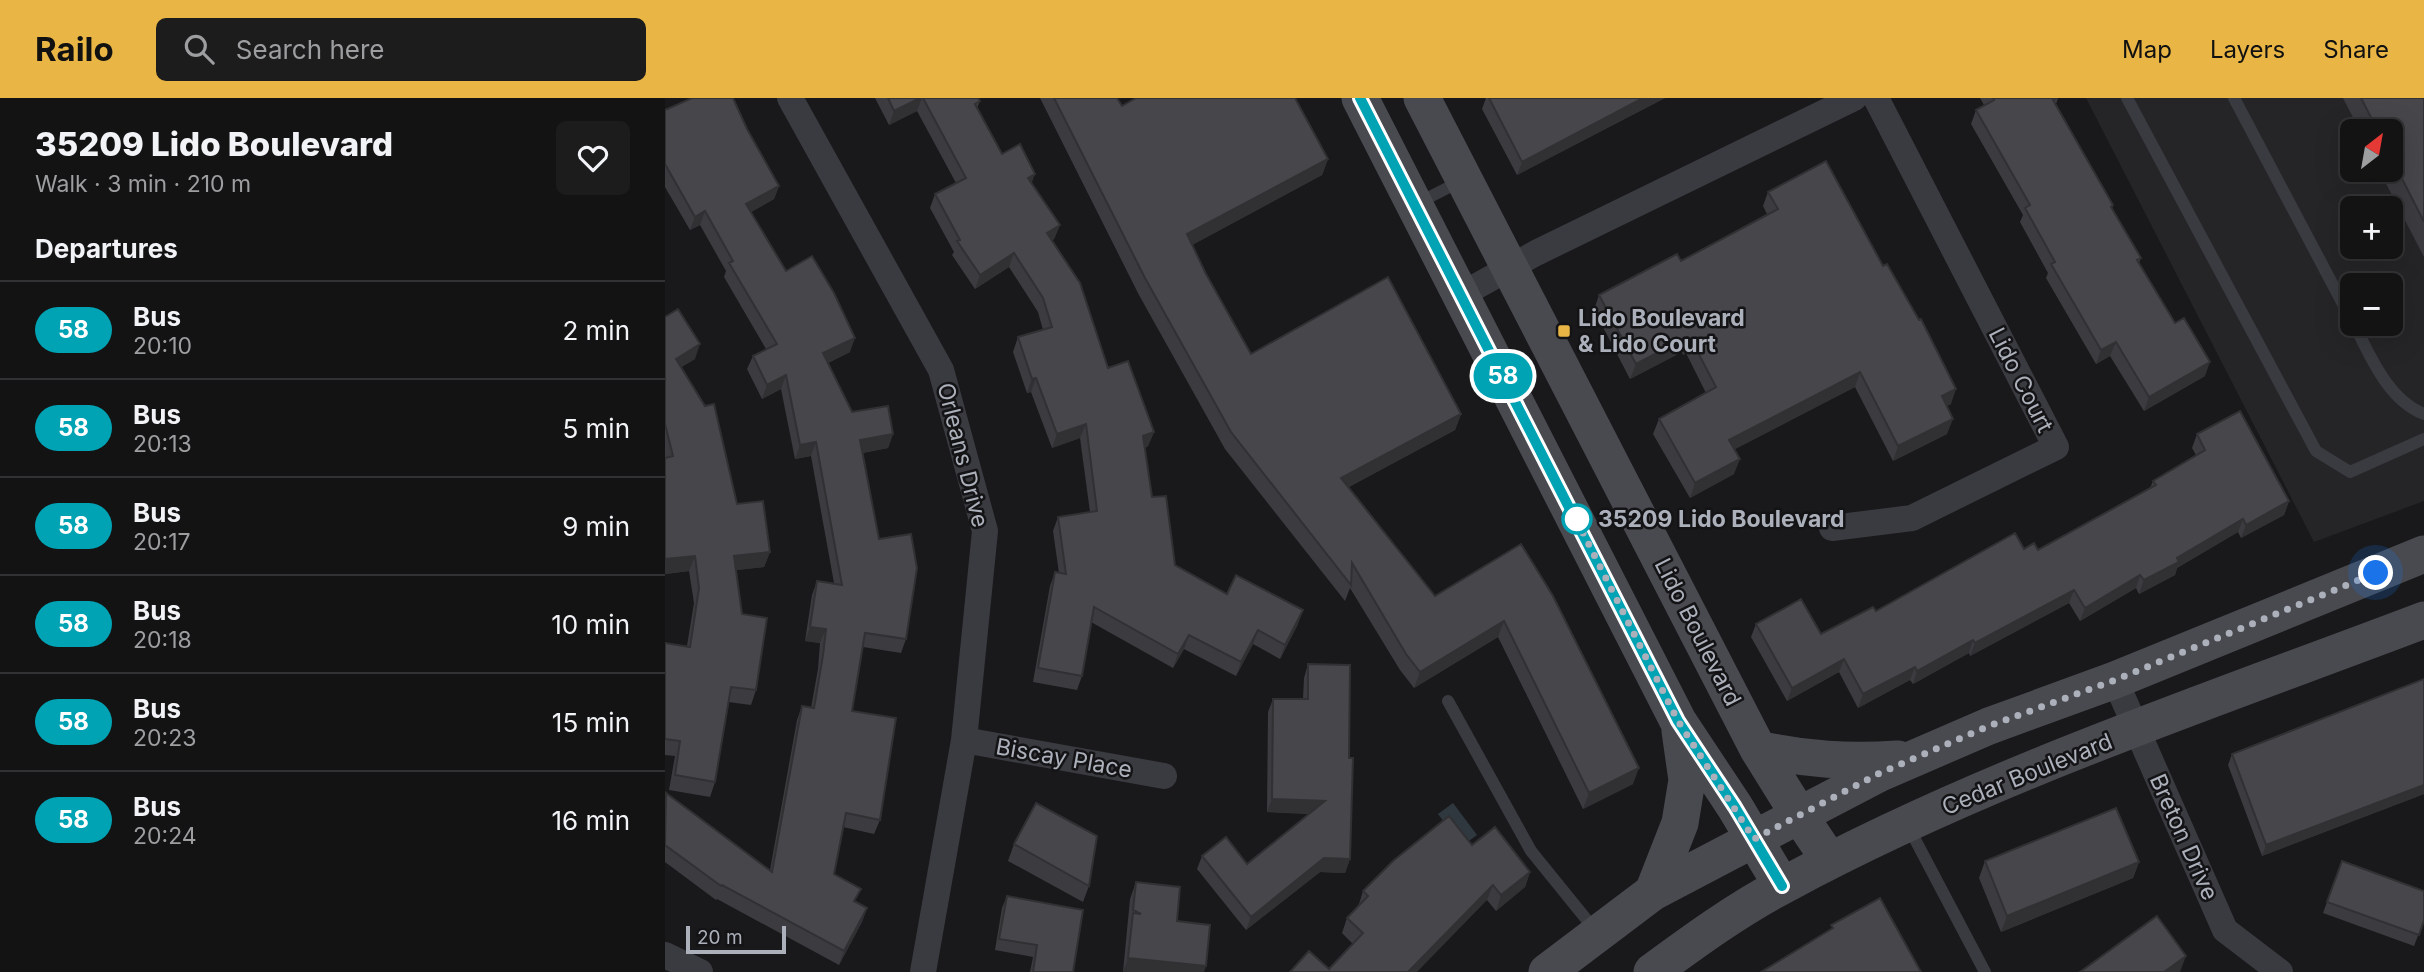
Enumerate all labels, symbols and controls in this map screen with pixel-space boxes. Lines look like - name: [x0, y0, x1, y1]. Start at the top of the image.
- search box: [156, 18, 646, 81]
- text: Railo: [35, 29, 114, 69]
- icon: search: [180, 30, 218, 68]
- text: Search here: [236, 34, 384, 65]
- text: Map: [2122, 35, 2172, 64]
- text: Layers: [2210, 35, 2285, 64]
- text: Share: [2323, 35, 2389, 64]
- north arrow: [2340, 119, 2403, 182]
- map controls: [2340, 119, 2403, 336]
- button: heart: [556, 121, 630, 195]
- text: 35209 Lido Boulevard: [35, 124, 393, 164]
- text: Walk · 3 min · 210 m: [35, 170, 251, 198]
- button: +: [2340, 196, 2403, 259]
- text: Departures: [35, 233, 178, 264]
- button: −: [2340, 273, 2403, 336]
- text: Bus: [133, 301, 181, 332]
- place label: Lido Boulevard & Lido Court: [1578, 304, 1745, 358]
- text: 58: [58, 315, 89, 344]
- text: 2 min: [562, 315, 630, 346]
- marker: Lido Boulevard & Lido Court: [1556, 323, 1572, 339]
- street label: Lido Court: [1983, 323, 2059, 437]
- text: 20:10: [133, 332, 192, 360]
- line badge: 58: [1471, 353, 1535, 399]
- text: 58: [1488, 361, 1518, 390]
- street label: Orleans Drive: [932, 380, 994, 530]
- text: Bus: [133, 399, 181, 430]
- text: 58: [58, 413, 89, 442]
- text: 5 min: [562, 413, 630, 444]
- text: 20:13: [133, 430, 192, 458]
- text: Bus: [133, 497, 181, 528]
- marker: 35209 Lido Boulevard: [1562, 504, 1592, 534]
- place label: 35209 Lido Boulevard: [1598, 505, 1845, 533]
- text: 58: [58, 511, 89, 540]
- text: 9 min: [562, 511, 630, 542]
- text: 20:17: [133, 528, 191, 556]
- street label: Lido Boulevard: [1649, 553, 1747, 711]
- your location: [2358, 555, 2393, 590]
- text: Bus: [133, 595, 181, 626]
- text: 58: [58, 609, 89, 638]
- text: 10 min: [551, 609, 630, 640]
- text: 20:18: [133, 626, 192, 654]
- text: Bus: [133, 693, 181, 724]
- text: 58: [58, 707, 89, 736]
- text: 15 min: [552, 707, 630, 738]
- text: 20:23: [133, 724, 196, 752]
- street label: Cedar Boulevard: [1938, 727, 2116, 821]
- street label: Biscay Place: [994, 732, 1134, 784]
- street label: Breton Drive: [2144, 770, 2224, 904]
- text: Bus: [133, 791, 181, 822]
- text: 58: [58, 805, 89, 834]
- text: 16 min: [552, 805, 630, 836]
- text: 20:24: [133, 822, 197, 850]
- scale bar: [686, 923, 786, 955]
- text: 20 m: [697, 926, 743, 949]

